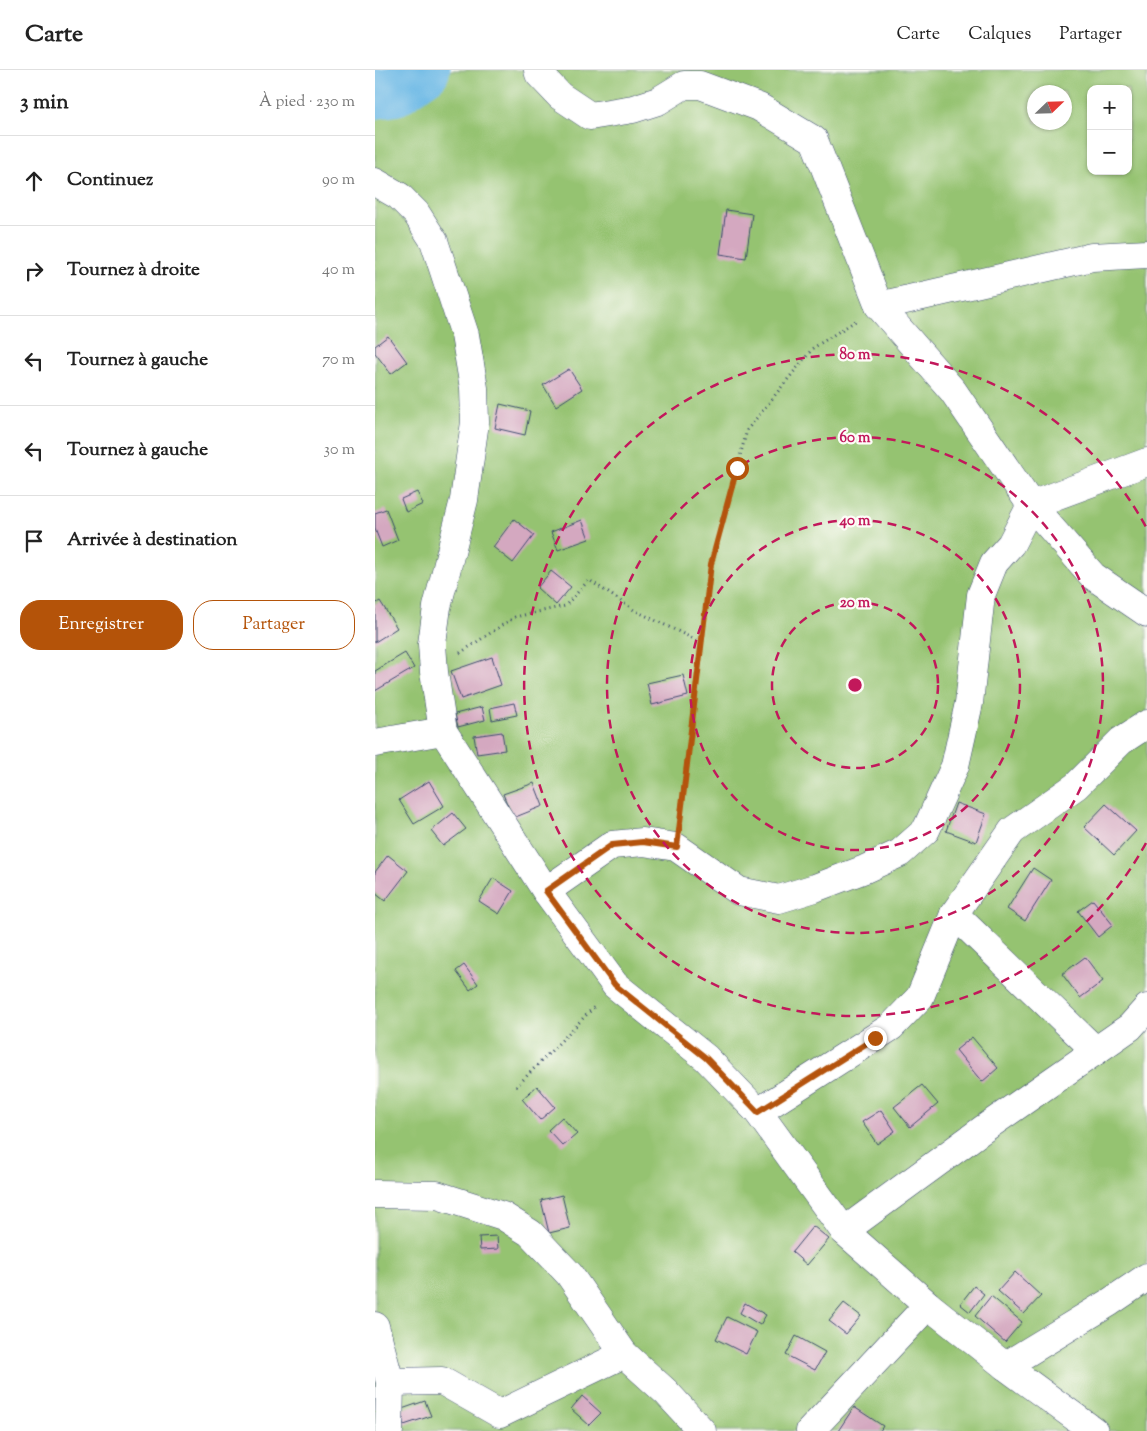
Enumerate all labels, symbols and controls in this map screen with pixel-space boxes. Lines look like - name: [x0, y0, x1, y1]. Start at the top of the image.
- text: Carte: [25, 18, 83, 52]
- text: Carte: [897, 22, 940, 48]
- text: Calques: [968, 22, 1031, 48]
- text: Partager: [1059, 22, 1122, 48]
- north arrow: [1027, 85, 1072, 130]
- map controls: [1087, 85, 1132, 175]
- button: +: [1087, 85, 1132, 130]
- text: 3 min: [20, 88, 69, 118]
- text: À pied · 230 m: [259, 91, 355, 114]
- button: −: [1087, 130, 1132, 175]
- icon: ahead: [20, 167, 48, 195]
- text: Continuez: [67, 167, 153, 194]
- text: 90 m: [322, 169, 355, 192]
- icon: right: [20, 257, 48, 285]
- text: Tournez à droite: [67, 257, 200, 284]
- text: 40 m: [322, 259, 355, 282]
- text: 80 m: [839, 345, 871, 366]
- icon: left: [20, 347, 48, 375]
- text: Tournez à gauche: [67, 347, 208, 374]
- text: 70 m: [322, 349, 355, 372]
- text: 60 m: [840, 428, 871, 449]
- icon: left: [20, 437, 48, 465]
- text: Tournez à gauche: [67, 437, 208, 464]
- text: 30 m: [324, 439, 355, 462]
- route start: [726, 457, 749, 480]
- text: 40 m: [839, 511, 871, 532]
- icon: arrive: [20, 527, 48, 555]
- text: Arrivée à destination: [67, 527, 238, 554]
- text: 20 m: [840, 593, 871, 614]
- button: Enregistrer: [20, 600, 183, 650]
- button: Partager: [193, 600, 355, 650]
- centre of rings: [846, 676, 864, 694]
- route end: [864, 1027, 887, 1050]

